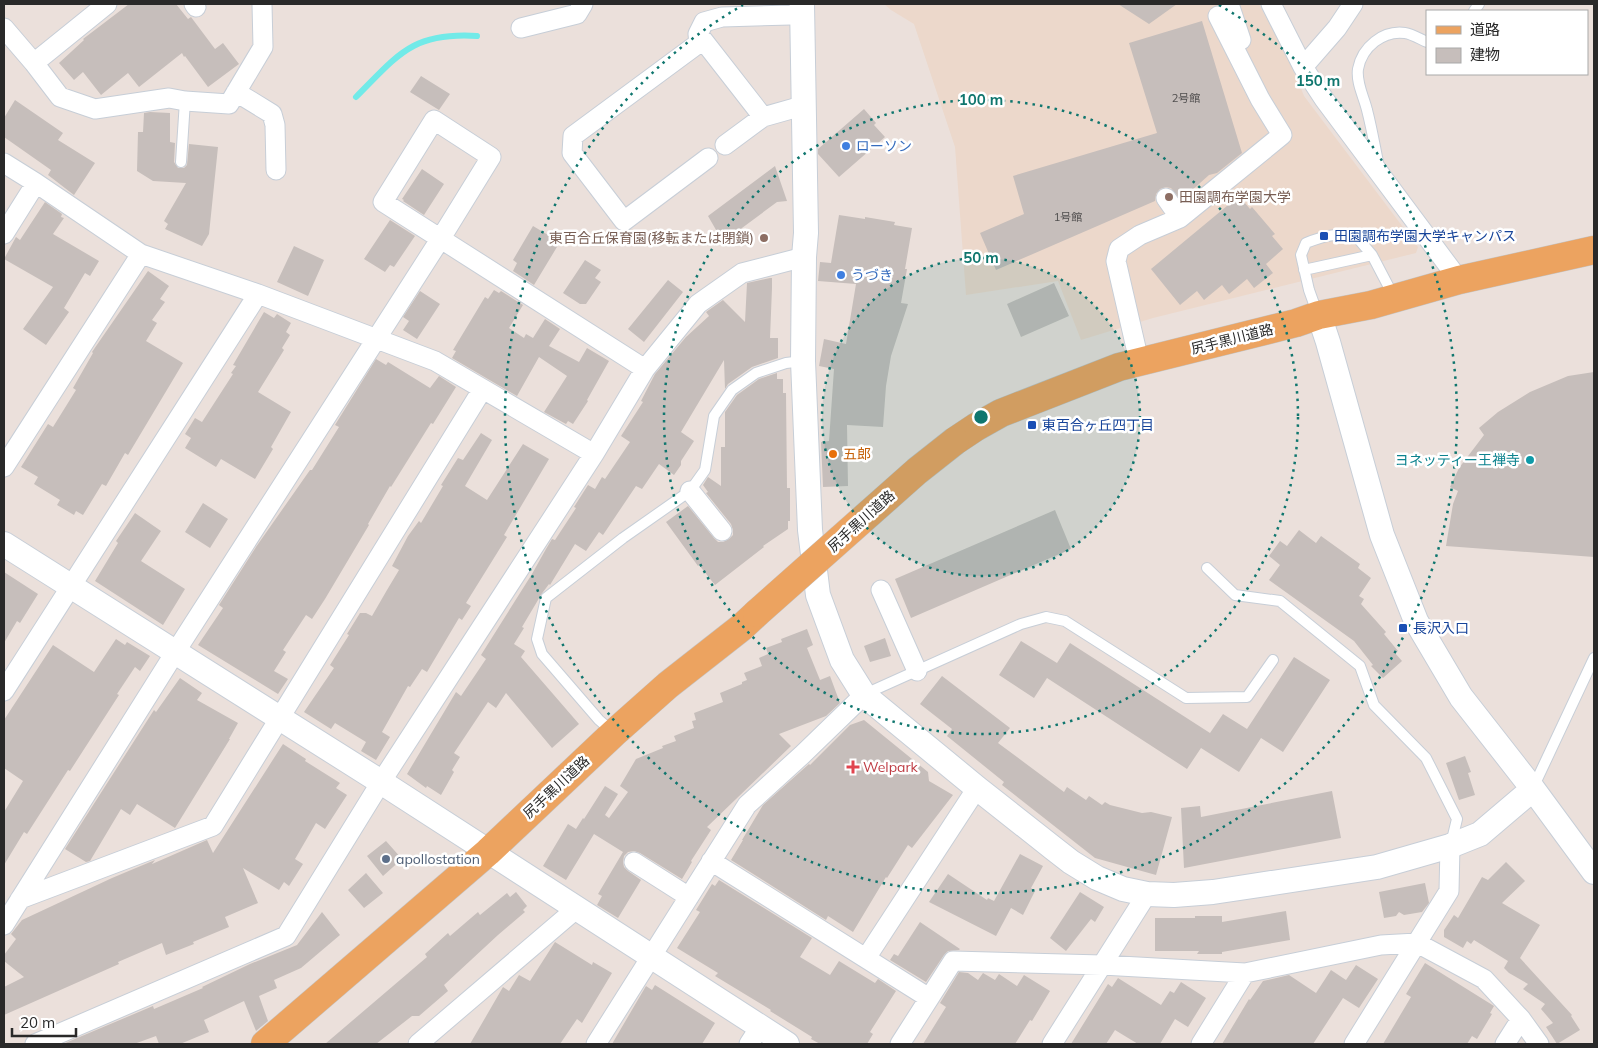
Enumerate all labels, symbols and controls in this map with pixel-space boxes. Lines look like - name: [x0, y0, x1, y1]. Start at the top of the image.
- legend: [1426, 10, 1588, 75]
- text: 道路: [1470, 20, 1500, 39]
- text: 建物: [1470, 45, 1500, 64]
- text: 150 m: [1296, 71, 1340, 90]
- text: 100 m: [959, 90, 1003, 109]
- house number: 2号館: [1172, 91, 1200, 105]
- place label: ローソン: [856, 137, 912, 155]
- marker: ローソン: [840, 140, 852, 152]
- place label: 田園調布学園大学: [1179, 188, 1291, 206]
- marker: 田園調布学園大学: [1163, 191, 1175, 203]
- house number: 1号館: [1054, 210, 1082, 224]
- place label: 田園調布学園大学キャンパス: [1334, 227, 1516, 245]
- place label: 東百合丘保育園(移転または閉鎖): [549, 229, 754, 247]
- marker: 田園調布学園大学キャンパス: [1318, 230, 1330, 242]
- marker: 東百合丘保育園(移転または閉鎖): [758, 232, 770, 244]
- text: 50 m: [963, 248, 999, 267]
- place label: うづき: [851, 266, 893, 284]
- marker: うづき: [835, 269, 847, 281]
- street label: 尻手黒川道路: [1189, 320, 1275, 358]
- centre of rings: [972, 408, 990, 426]
- place label: 東百合ヶ丘四丁目: [1042, 416, 1154, 434]
- marker: 東百合ヶ丘四丁目: [1026, 419, 1038, 431]
- place label: 五郎: [843, 445, 871, 463]
- marker: 五郎: [827, 448, 839, 460]
- place label: ヨネッティー王禅寺: [1395, 451, 1520, 469]
- marker: ヨネッティー王禅寺: [1524, 454, 1536, 466]
- street label: 尻手黒川道路: [824, 486, 898, 556]
- place label: 長沢入口: [1413, 619, 1469, 637]
- marker: 長沢入口: [1397, 622, 1409, 634]
- street label: 尻手黒川道路: [519, 752, 593, 822]
- place label: Welpark: [863, 758, 919, 776]
- marker: Welpark: [847, 761, 859, 773]
- place label: apollostation: [396, 850, 480, 868]
- marker: apollostation: [380, 853, 392, 865]
- scale bar: [12, 1006, 76, 1038]
- text: 20 m: [20, 1013, 55, 1032]

